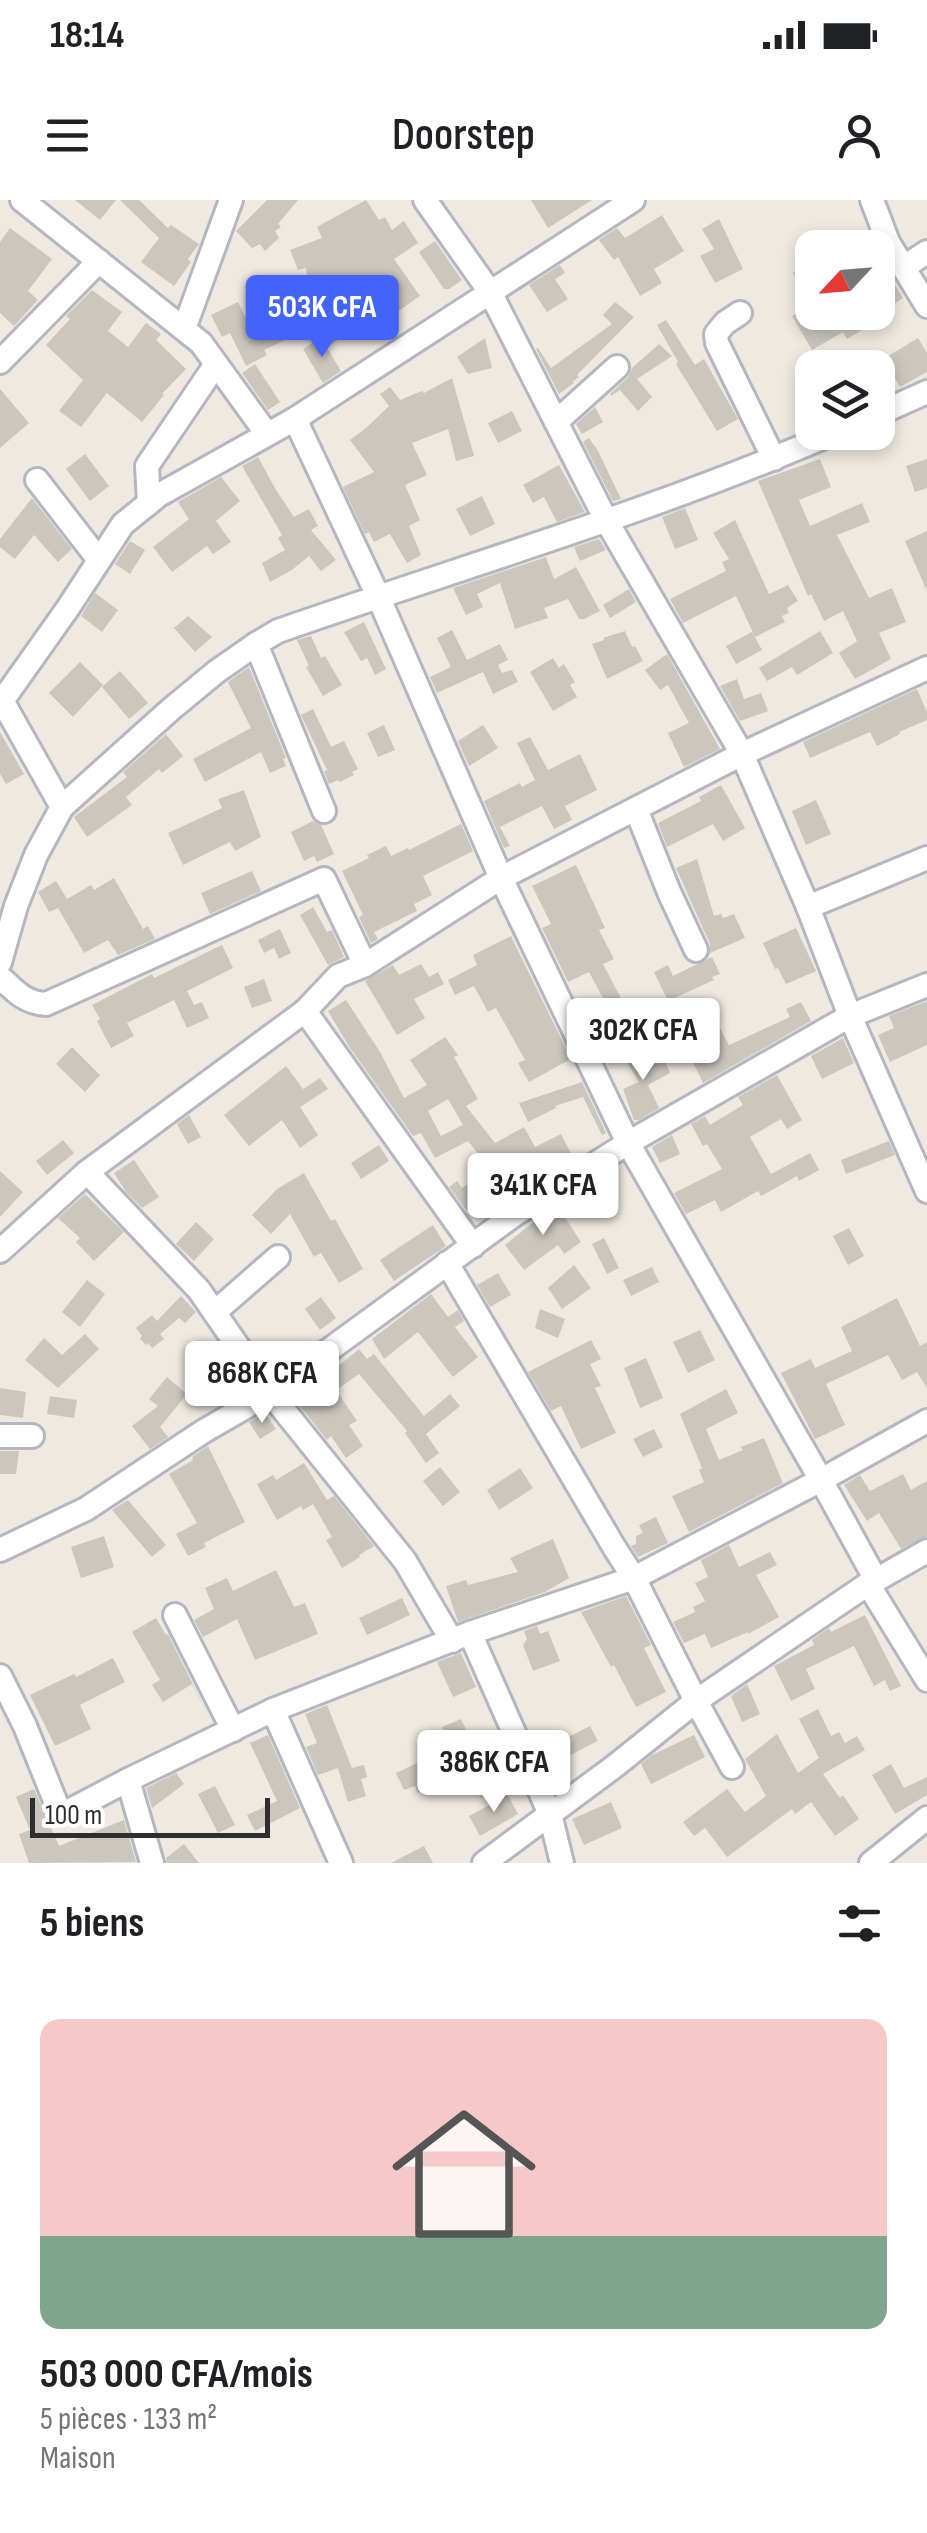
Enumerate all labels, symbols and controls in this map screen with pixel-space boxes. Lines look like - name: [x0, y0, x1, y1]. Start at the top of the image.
- text: 18:14: [50, 13, 124, 58]
- icon: menu: [40, 108, 95, 163]
- text: Doorstep: [392, 108, 535, 163]
- icon: person: [832, 108, 887, 163]
- north arrow: [795, 230, 895, 330]
- map controls: [795, 230, 895, 450]
- pin: 503K CFA: [219, 275, 425, 360]
- text: 503K CFA: [268, 288, 376, 327]
- button: layers: [795, 350, 895, 450]
- pin: 302K CFA: [540, 998, 746, 1083]
- text: 302K CFA: [589, 1011, 697, 1050]
- pin: 341K CFA: [440, 1153, 646, 1238]
- text: 341K CFA: [489, 1166, 597, 1205]
- pin: 868K CFA: [159, 1341, 365, 1426]
- text: 868K CFA: [207, 1354, 317, 1393]
- pin: 386K CFA: [391, 1730, 597, 1815]
- text: 386K CFA: [439, 1743, 549, 1782]
- scale bar: [30, 1793, 270, 1838]
- text: 100 m: [45, 1799, 102, 1832]
- icon: filters: [832, 1896, 887, 1951]
- text: 5 biens: [40, 1898, 145, 1949]
- icon: home: [374, 2084, 554, 2264]
- text: 503 000 CFA/mois: [40, 2349, 313, 2400]
- text: 5 pièces · 133 m²: [40, 2400, 217, 2439]
- text: Maison: [40, 2439, 116, 2478]

